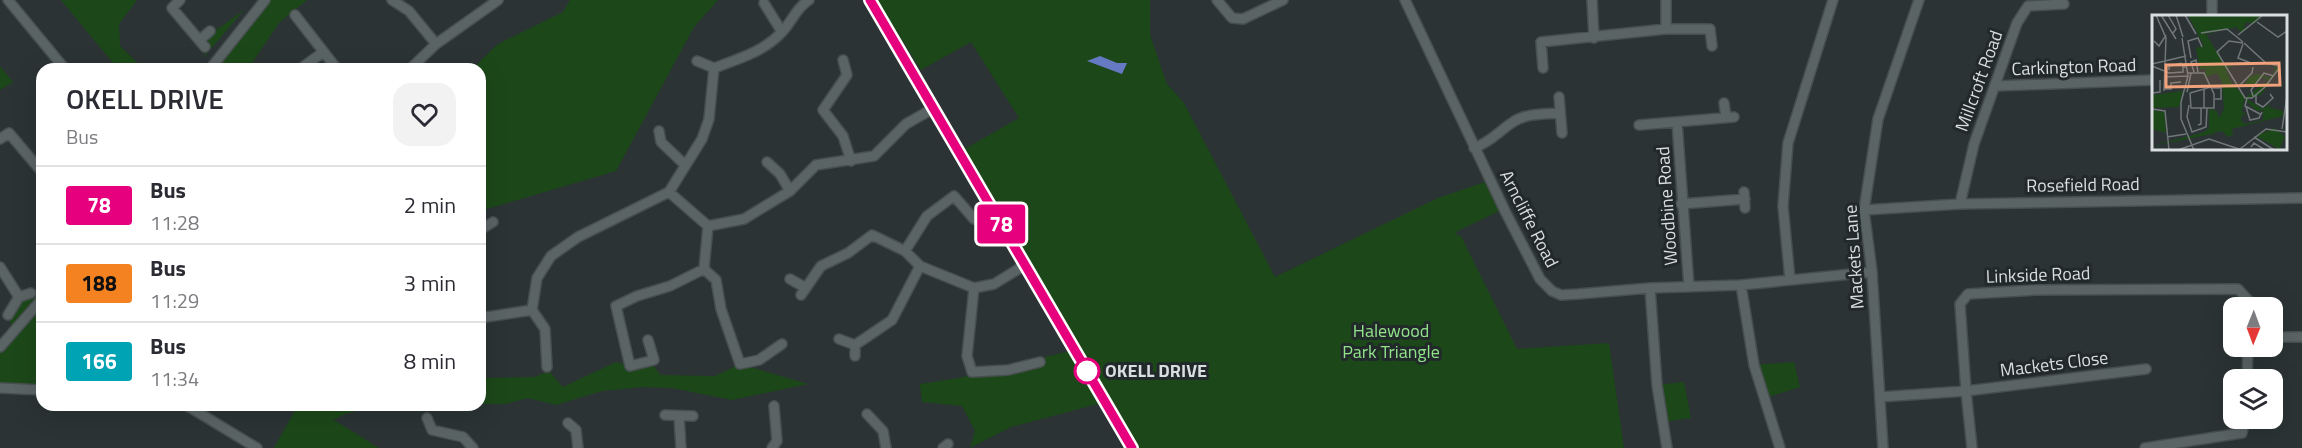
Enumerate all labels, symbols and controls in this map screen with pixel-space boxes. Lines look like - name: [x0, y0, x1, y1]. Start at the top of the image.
- inset map: [2152, 15, 2287, 150]
- street label: Millcroft Road: [1948, 26, 2009, 135]
- street label: Carkington Road: [2011, 51, 2137, 82]
- text: OKELL DRIVE: [66, 77, 224, 120]
- button: heart: [393, 83, 456, 146]
- text: Bus: [66, 121, 98, 152]
- street label: Woodbine Road: [1649, 146, 1684, 266]
- street label: Arncliffe Road: [1493, 165, 1566, 272]
- street label: Rosefield Road: [2026, 170, 2140, 199]
- text: Bus: [150, 173, 186, 207]
- text: 2 min: [404, 188, 456, 222]
- text: 78: [87, 189, 111, 221]
- line badge: 78: [974, 204, 1028, 244]
- street label: Mackets Lane: [1836, 204, 1871, 310]
- text: 11:28: [150, 207, 199, 238]
- text: 78: [989, 208, 1013, 240]
- text: Bus: [150, 251, 186, 285]
- street label: Linkside Road: [1985, 259, 2091, 290]
- text: 3 min: [404, 266, 456, 300]
- text: 188: [81, 267, 117, 299]
- text: 11:29: [150, 285, 199, 316]
- north arrow: [2223, 297, 2283, 357]
- map controls: [2223, 297, 2283, 429]
- park label: Halewood Park Triangle: [1342, 317, 1440, 365]
- text: Bus: [150, 329, 186, 363]
- street label: Mackets Close: [1998, 343, 2110, 384]
- text: 8 min: [404, 344, 456, 378]
- text: 166: [81, 345, 117, 377]
- place label: OKELL DRIVE: [1105, 357, 1207, 384]
- marker: OKELL DRIVE: [1074, 358, 1100, 384]
- text: 11:34: [150, 363, 199, 394]
- button: layers: [2223, 369, 2283, 429]

